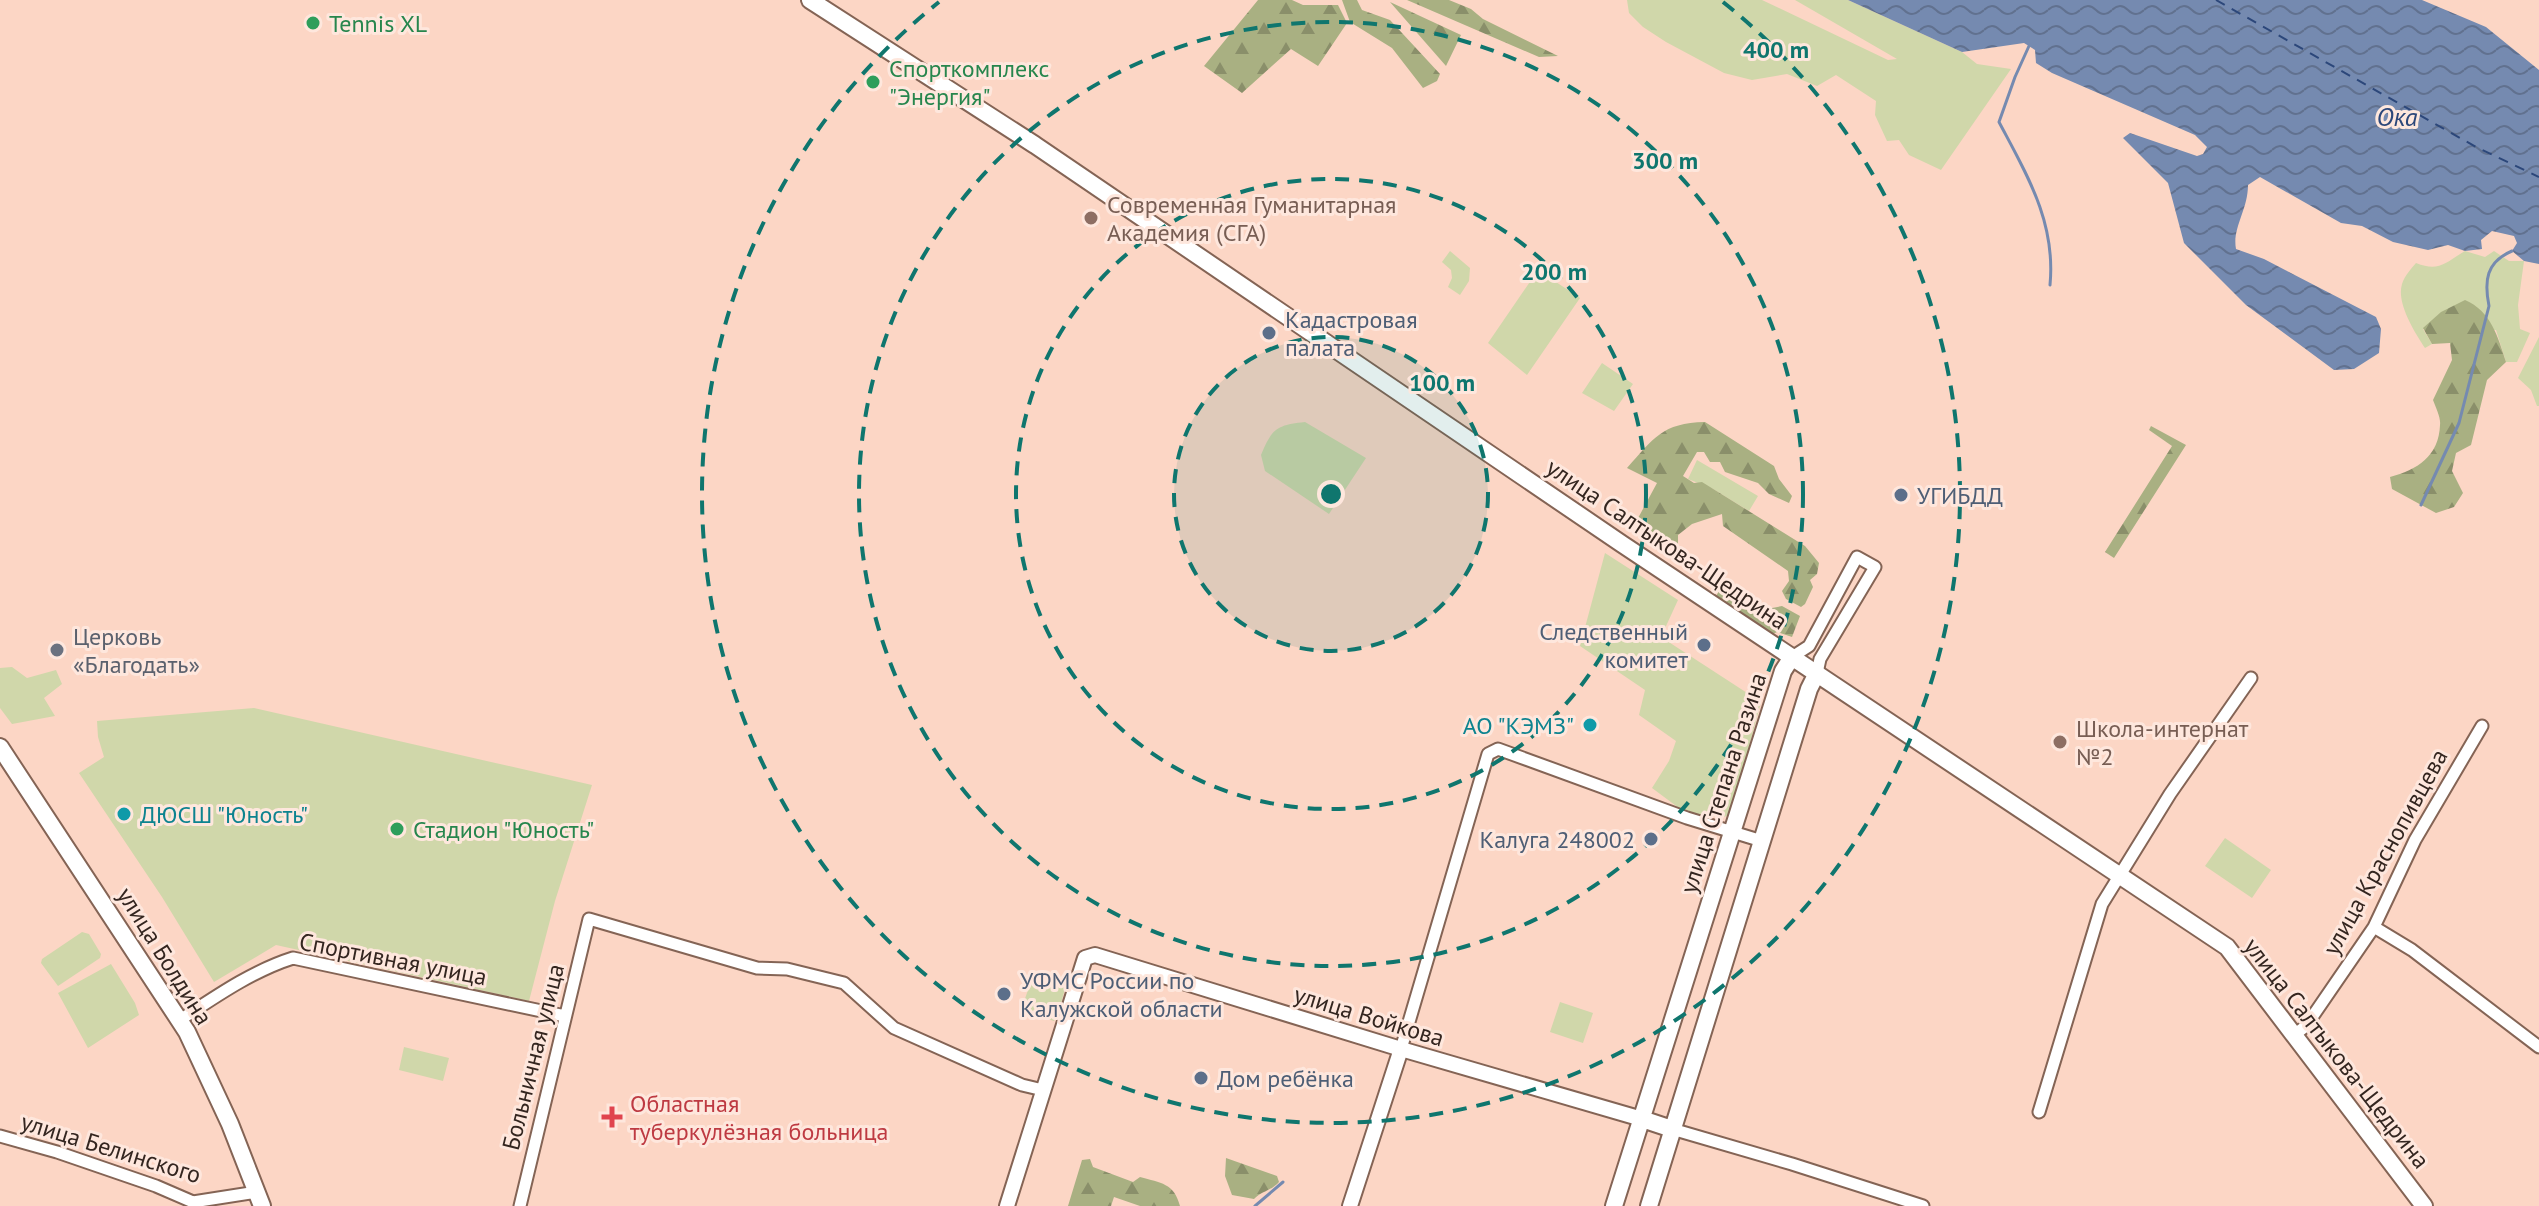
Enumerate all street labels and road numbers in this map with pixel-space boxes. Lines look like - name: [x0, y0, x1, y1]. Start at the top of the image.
- street label: улица Салтыкова-Щедрина: [1540, 452, 1794, 636]
- street label: улица Степана Разина: [1673, 669, 1773, 897]
- street label: улица Краснопивцева: [2315, 744, 2455, 960]
- street label: улица Болдина: [110, 881, 220, 1031]
- street label: Спортивная улица: [297, 926, 489, 992]
- street label: улица Салтыкова-Щедрина: [2237, 931, 2437, 1175]
- street label: Больничная улица: [495, 961, 571, 1153]
- street label: улица Войкова: [1290, 978, 1448, 1054]
- street label: улица Белинского: [17, 1106, 205, 1190]

